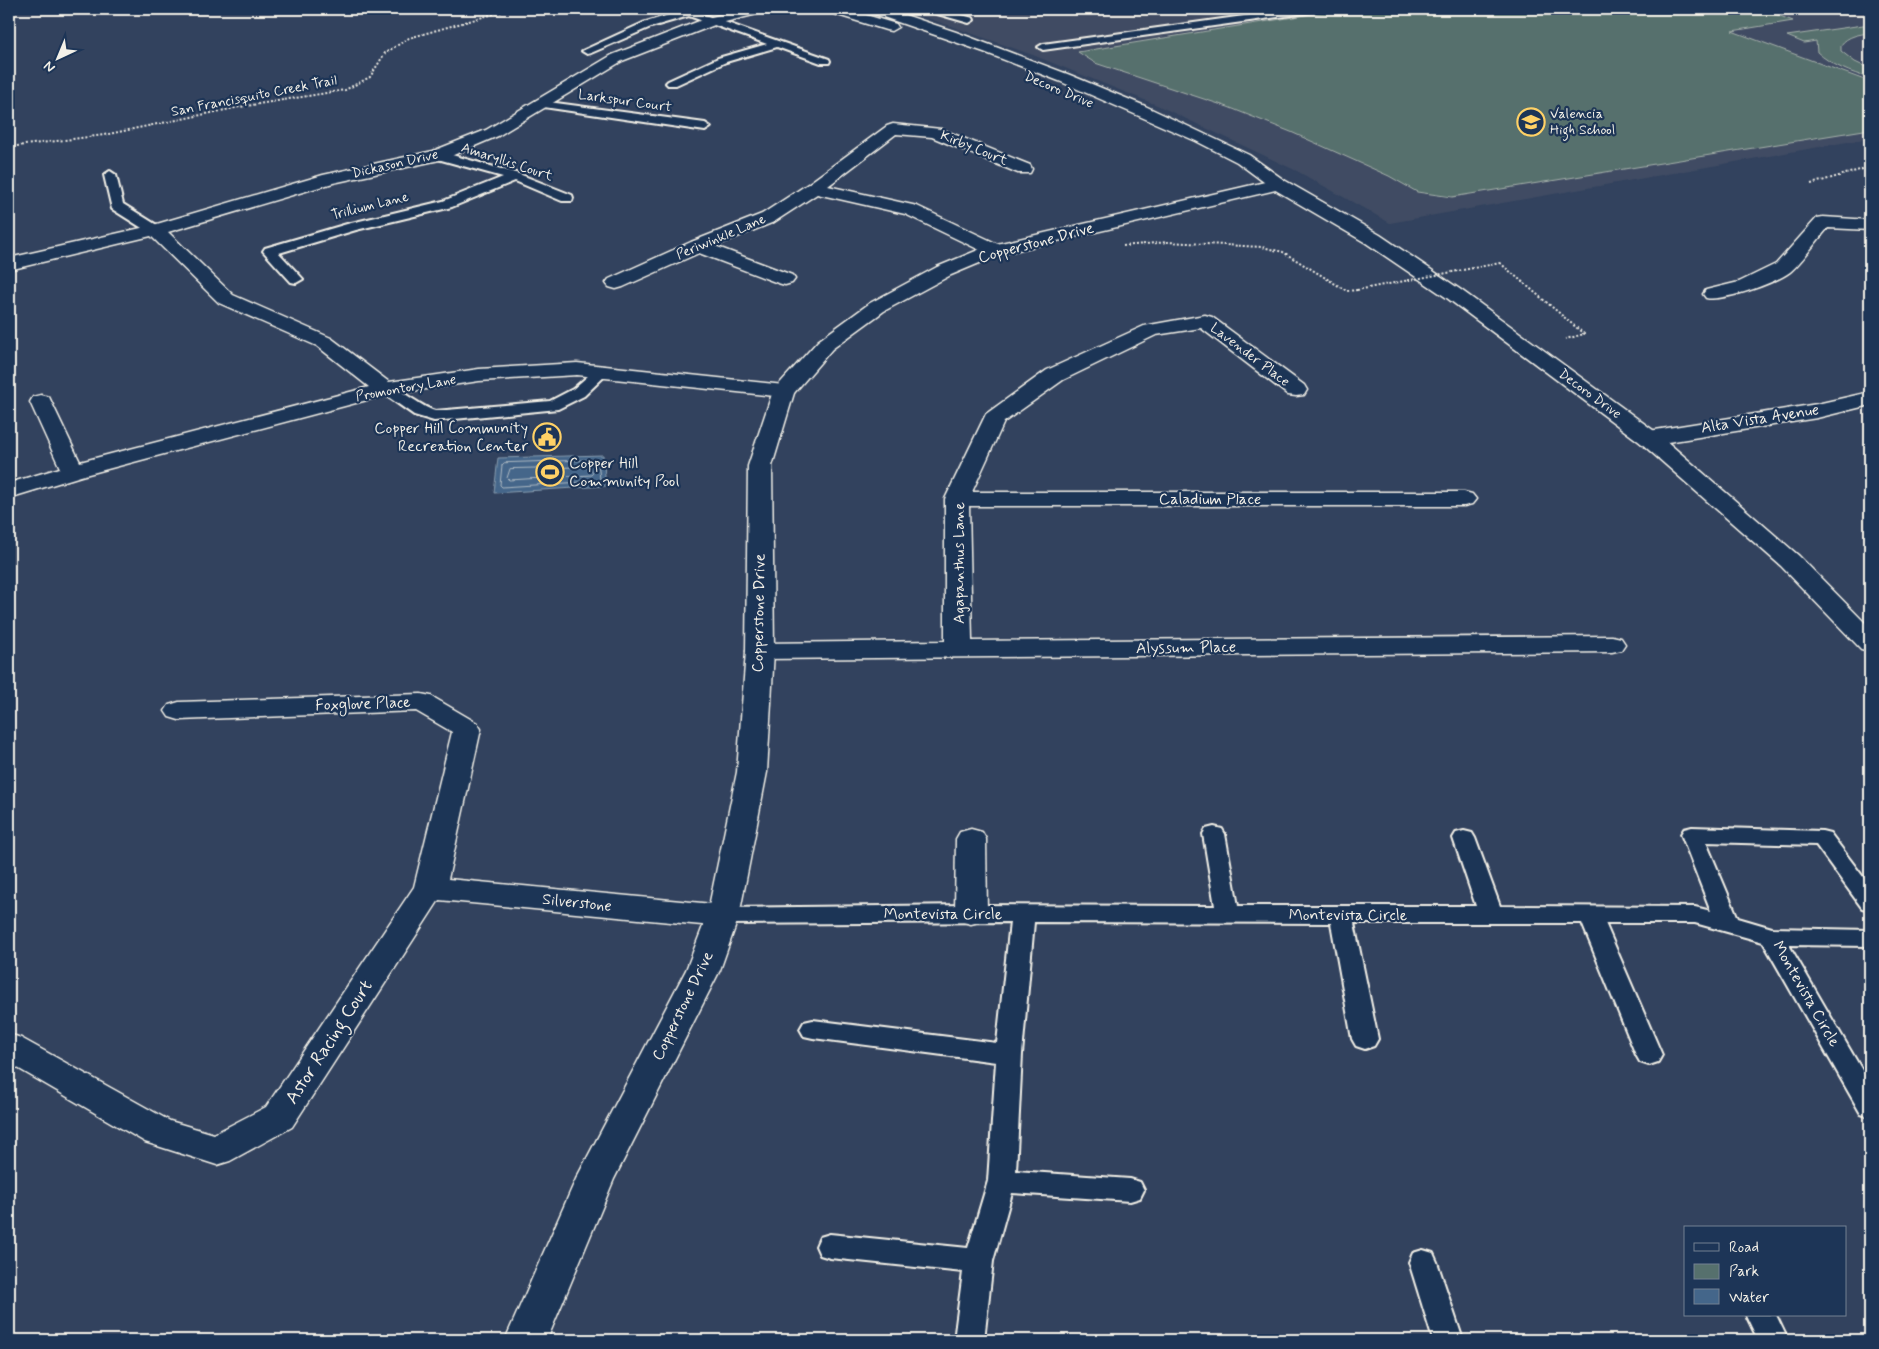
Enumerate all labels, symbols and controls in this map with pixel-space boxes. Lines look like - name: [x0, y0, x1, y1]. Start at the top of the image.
- north arrow: [32, 32, 82, 82]
- text: N: [40, 57, 59, 76]
- street label: Decoro Drive: [1022, 67, 1096, 113]
- street label: San Francisquito Creek Trail: [170, 71, 339, 121]
- street label: Larkspur Court: [577, 86, 673, 117]
- place label: Valencia High School: [1550, 105, 1615, 141]
- school or university icon: Valencia High School: [1516, 107, 1546, 137]
- street label: Kirby Court: [938, 126, 1011, 170]
- street label: Amaryllis Court: [459, 139, 556, 186]
- street label: Dickason Drive: [350, 145, 440, 183]
- street label: Trillium Lane: [329, 188, 411, 224]
- street label: Periwinkle Lane: [673, 210, 769, 264]
- street label: Copperstone Drive: [976, 217, 1096, 269]
- street label: Lavender Place: [1207, 319, 1293, 391]
- street label: Decoro Drive: [1555, 365, 1625, 423]
- street label: Promontory Lane: [354, 370, 458, 406]
- street label: Alta Vista Avenue: [1699, 399, 1821, 439]
- place label: Copper Hill Community Recreation Center: [374, 418, 528, 457]
- public building icon: Copper Hill Community Recreation Center: [532, 422, 562, 452]
- place label: Copper Hill Community Pool: [569, 453, 679, 492]
- sports icon: Copper Hill Community Pool: [535, 457, 565, 487]
- street label: Caladium Place: [1159, 489, 1261, 510]
- street label: Agapanthus Lane: [949, 501, 970, 624]
- street label: Copperstone Drive: [747, 553, 771, 673]
- street label: Alyssum Place: [1136, 637, 1236, 659]
- street label: Foxglove Place: [315, 692, 412, 717]
- street label: Silverstone: [541, 889, 613, 917]
- street label: Montevista Circle: [884, 904, 1003, 925]
- street label: Montevista Circle: [1289, 905, 1408, 926]
- street label: Montevista Circle: [1767, 937, 1845, 1051]
- street label: Copperstone Drive: [647, 948, 719, 1064]
- street label: Astor Racing Court: [279, 975, 381, 1111]
- legend: [1684, 1226, 1846, 1316]
- text: Road: [1729, 1238, 1759, 1258]
- text: Park: [1729, 1262, 1759, 1282]
- text: Water: [1729, 1288, 1769, 1308]

